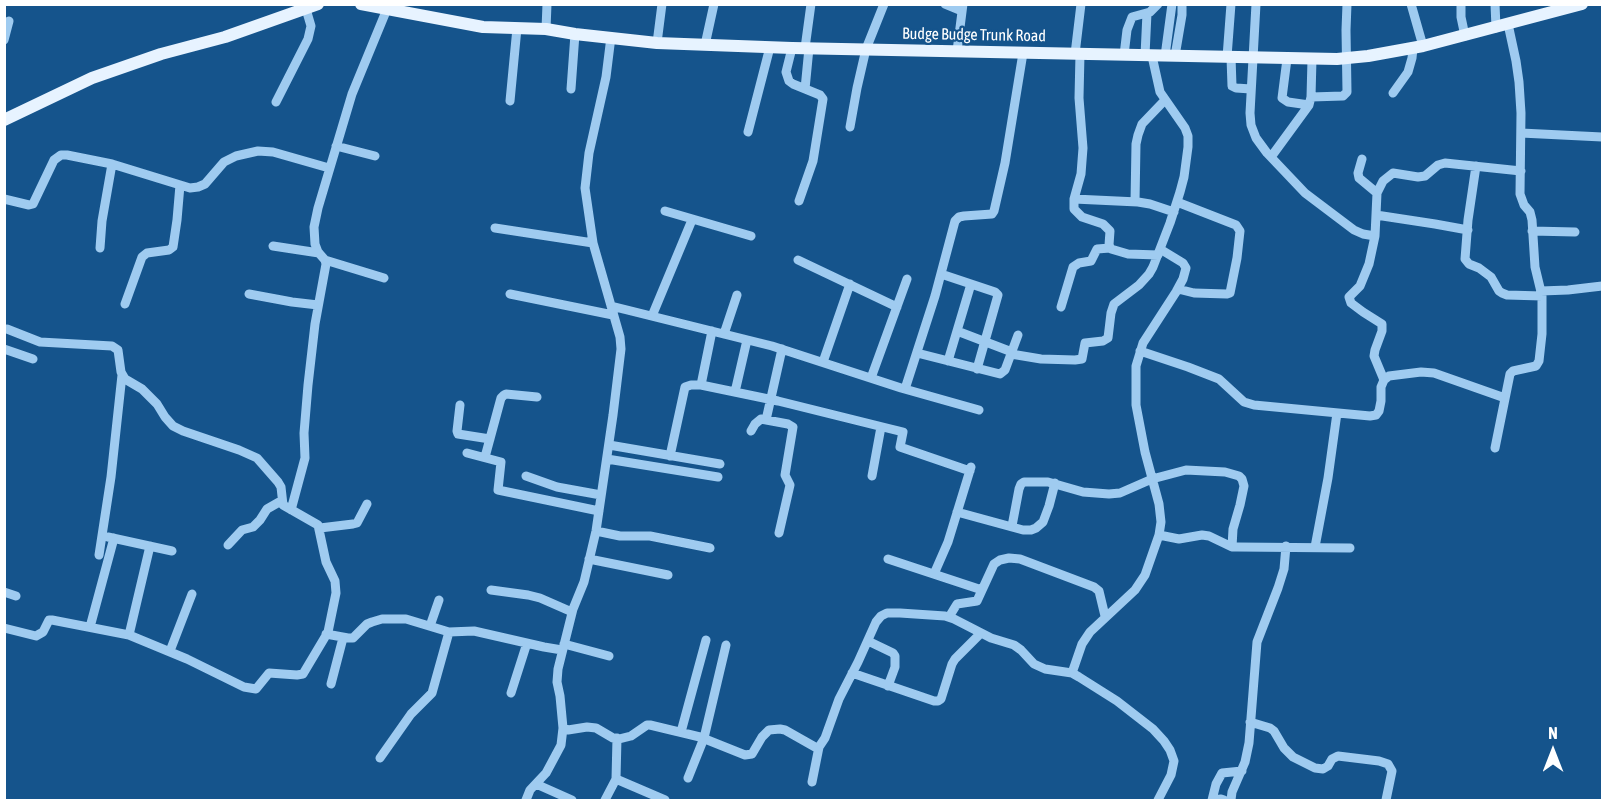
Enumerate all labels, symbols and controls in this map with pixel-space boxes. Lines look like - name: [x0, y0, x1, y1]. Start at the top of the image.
- street label: Budge Budge Trunk Road: [902, 24, 1046, 46]
- north arrow: [1523, 721, 1583, 781]
- text: N: [1548, 724, 1558, 742]

